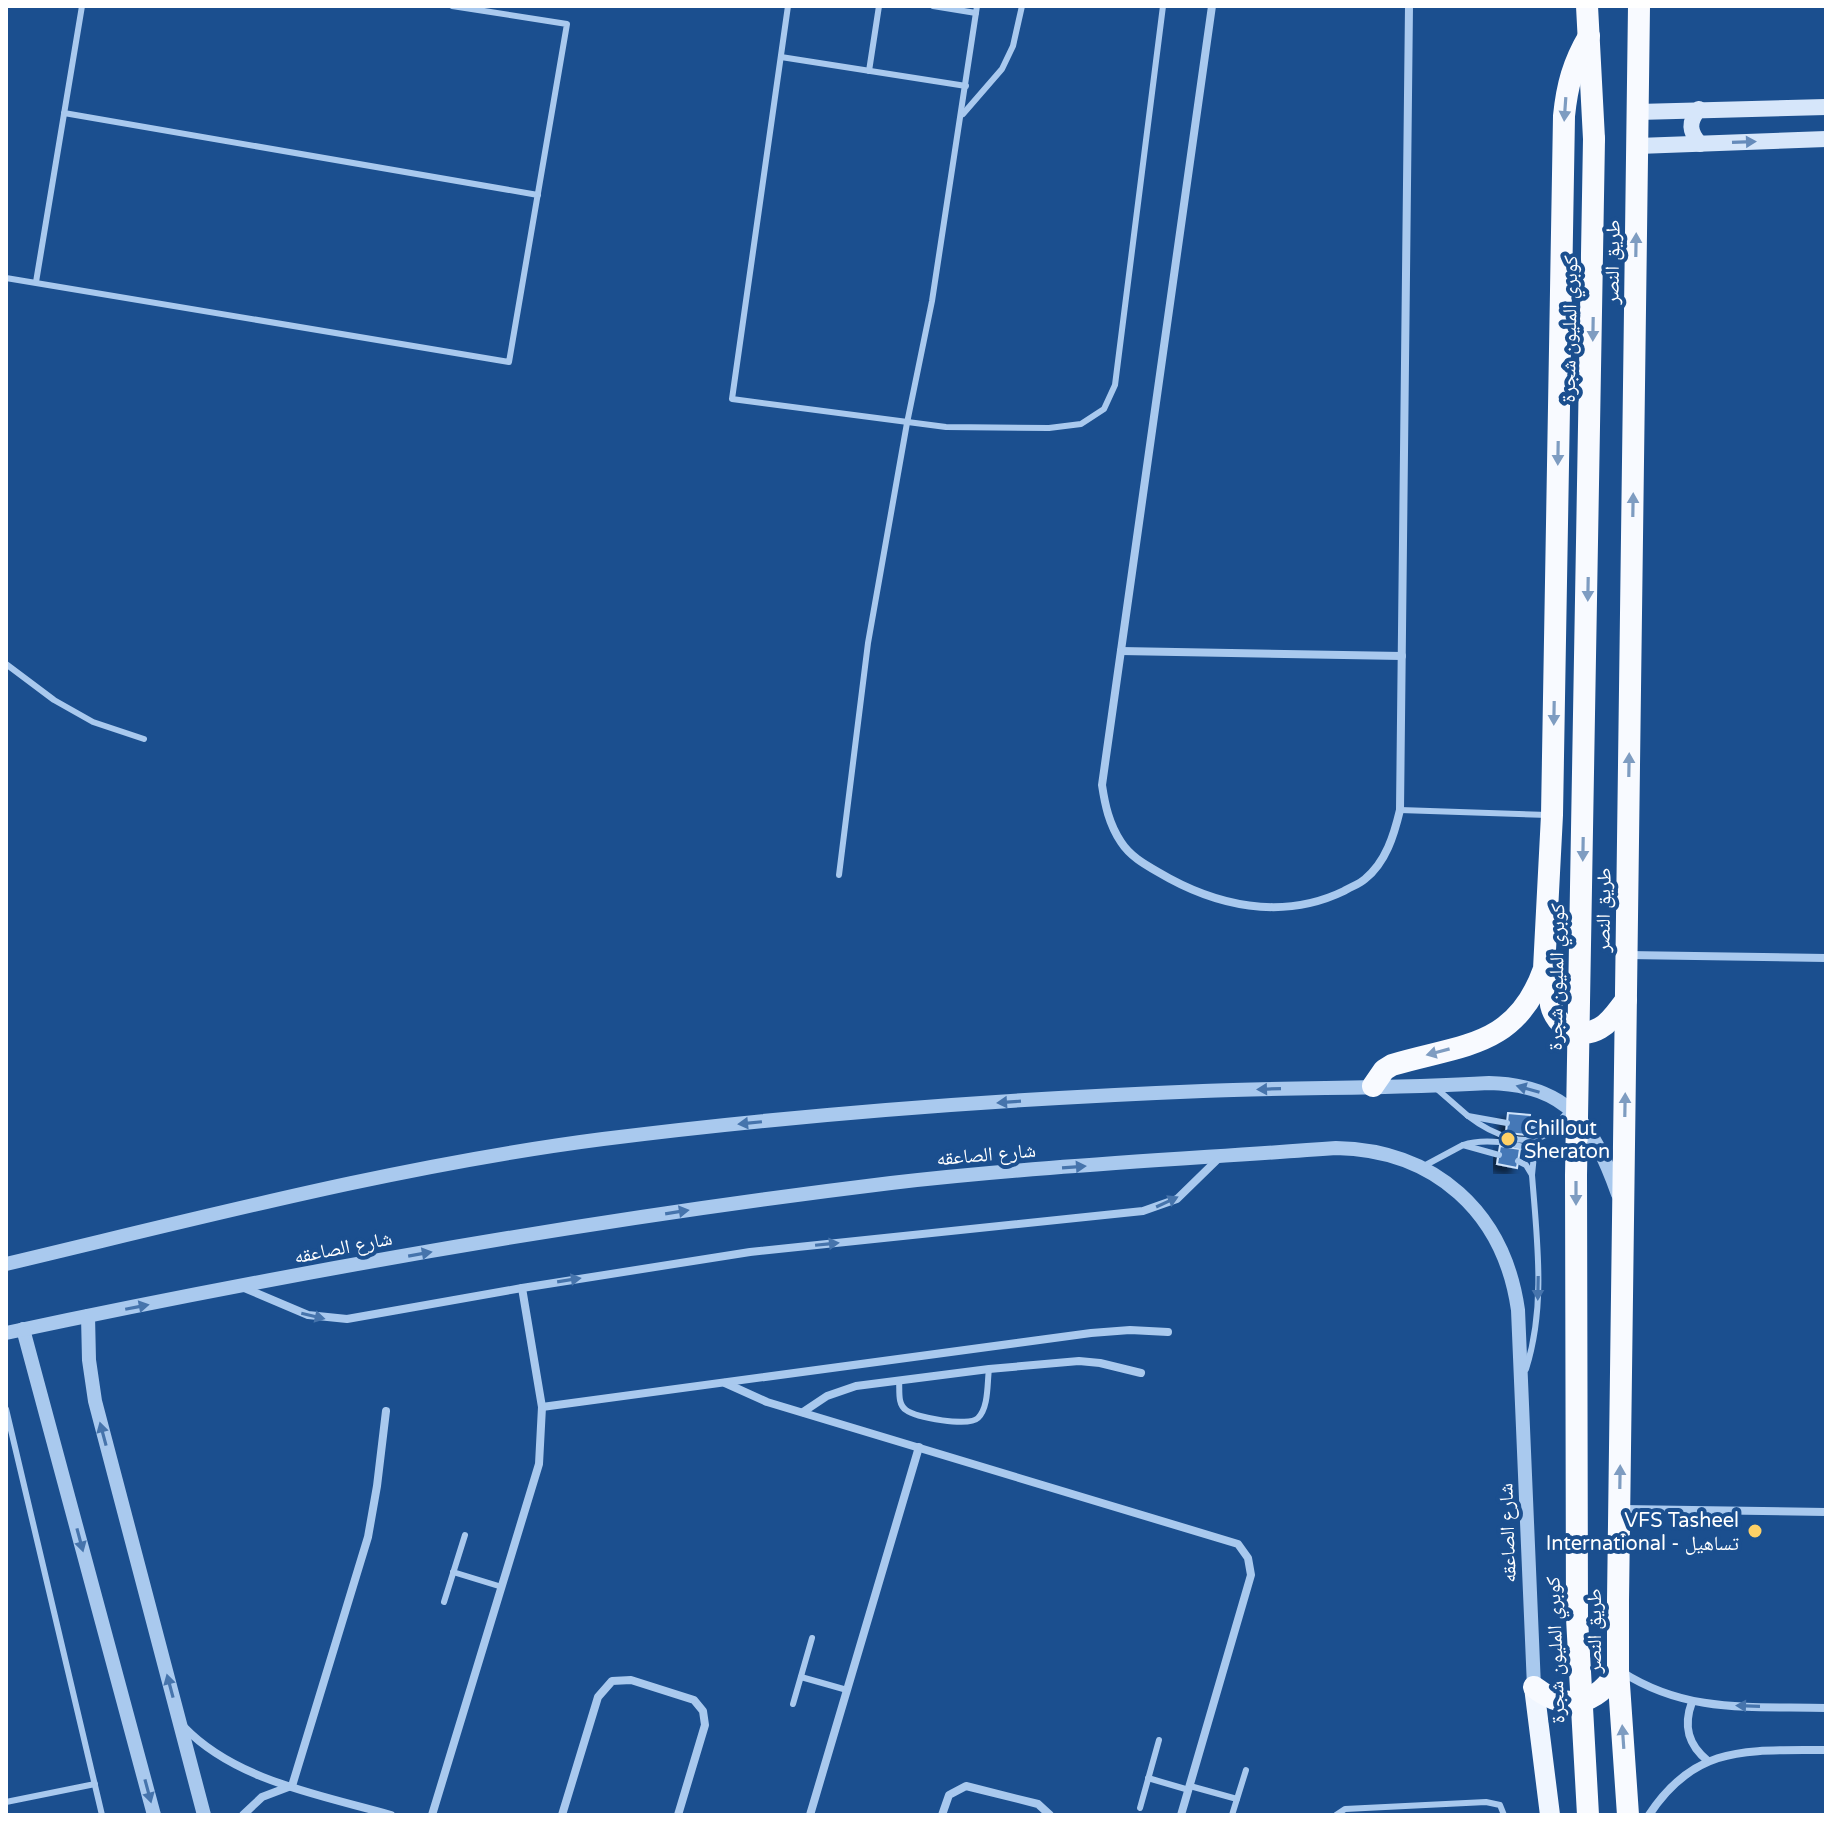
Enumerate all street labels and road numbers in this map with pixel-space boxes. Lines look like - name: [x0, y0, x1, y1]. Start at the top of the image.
- street label: طريق النصر: [1600, 219, 1626, 306]
- street label: كوبري المليون شجرة: [1557, 255, 1586, 403]
- street label: طريق النصر: [1591, 867, 1617, 954]
- street label: كوبري المليون شجرة: [1544, 903, 1573, 1051]
- street label: شارع الصاعقه: [935, 1139, 1037, 1171]
- street label: شارع الصاعقه: [292, 1227, 394, 1269]
- street label: شارع الصاعقه: [1494, 1483, 1522, 1583]
- street label: كوبري المليون شجرة: [1541, 1576, 1574, 1724]
- street label: طريق النصر: [1583, 1589, 1607, 1674]

